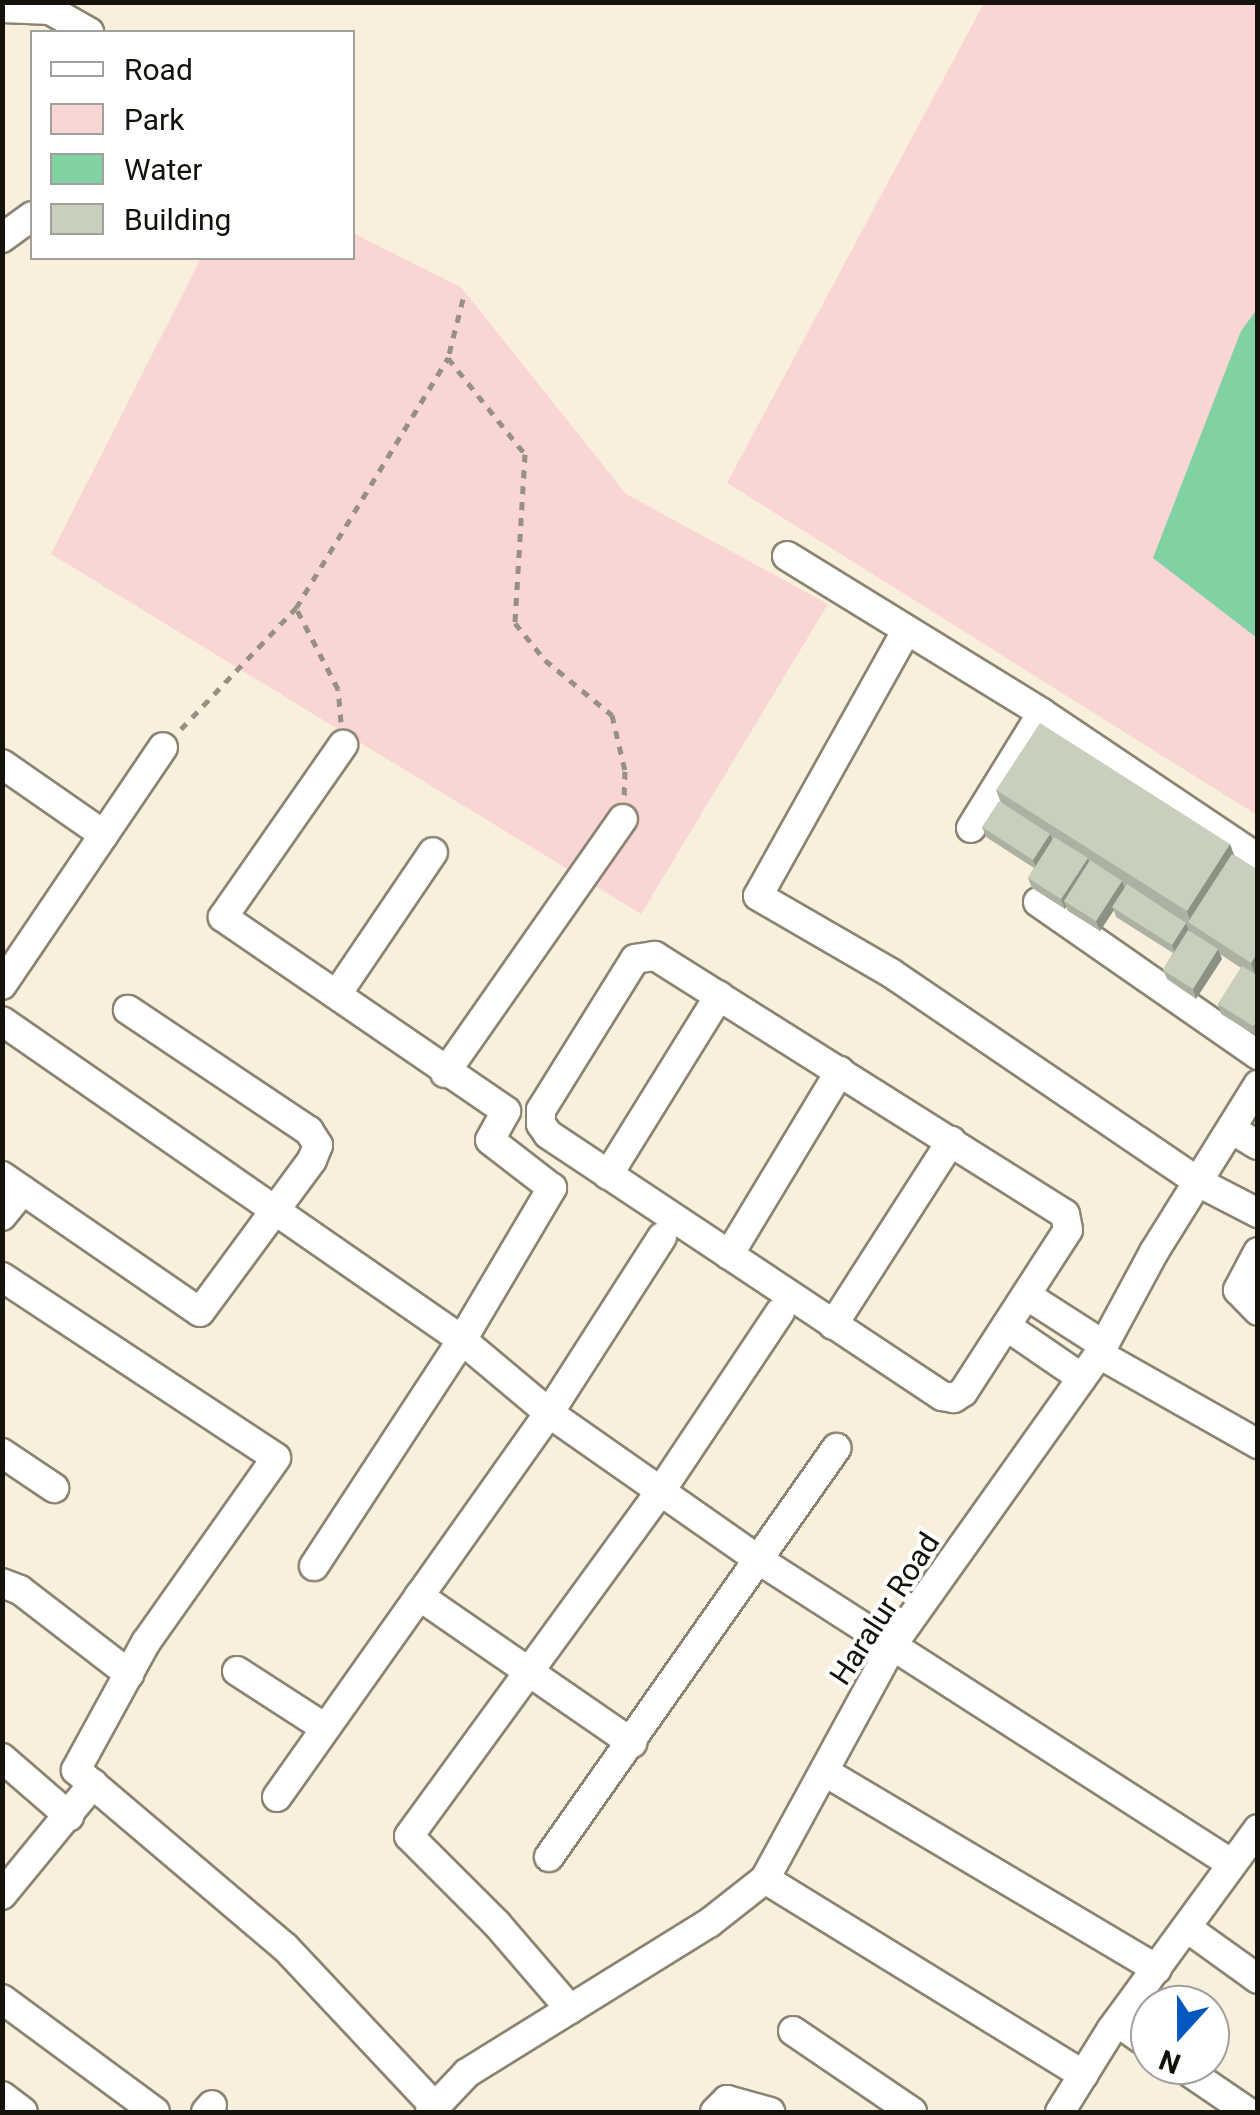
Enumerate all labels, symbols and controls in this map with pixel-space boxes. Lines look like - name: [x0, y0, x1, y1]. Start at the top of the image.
- legend: [30, 30, 355, 260]
- text: Road: [124, 52, 193, 87]
- text: Park: [124, 102, 184, 137]
- text: Water: [124, 152, 202, 187]
- text: Building: [124, 202, 231, 237]
- street label: Haralur Road: [823, 1526, 947, 1692]
- north arrow: [1130, 1985, 1230, 2085]
- text: N: [1155, 2043, 1185, 2081]

